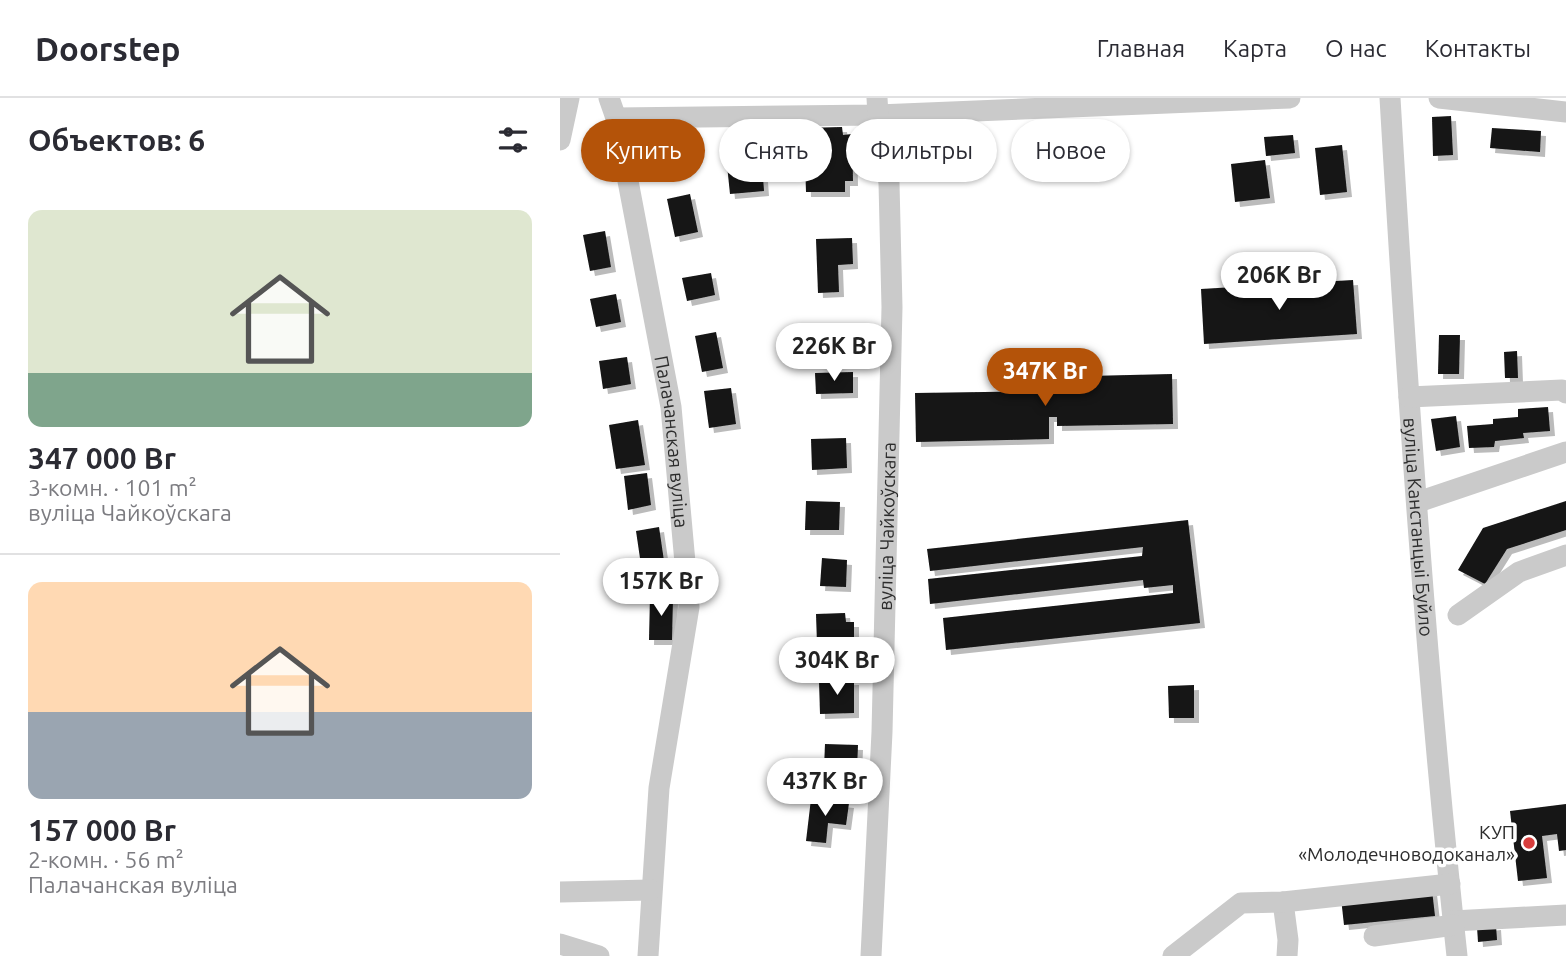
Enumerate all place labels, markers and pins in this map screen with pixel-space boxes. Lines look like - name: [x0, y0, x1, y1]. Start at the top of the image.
- pin: 206K Br: [1214, 252, 1344, 312]
- pin: 226K Br: [769, 324, 899, 383]
- pin: 347K Br: [980, 348, 1110, 408]
- pin: 157K Br: [596, 559, 726, 618]
- pin: 304K Br: [772, 638, 902, 697]
- pin: 437K Br: [760, 758, 890, 818]
- place label: КУП «Молодечноводоканал»: [1298, 821, 1515, 865]
- marker: КУП «Молодечноводоканал»: [1521, 835, 1537, 851]

